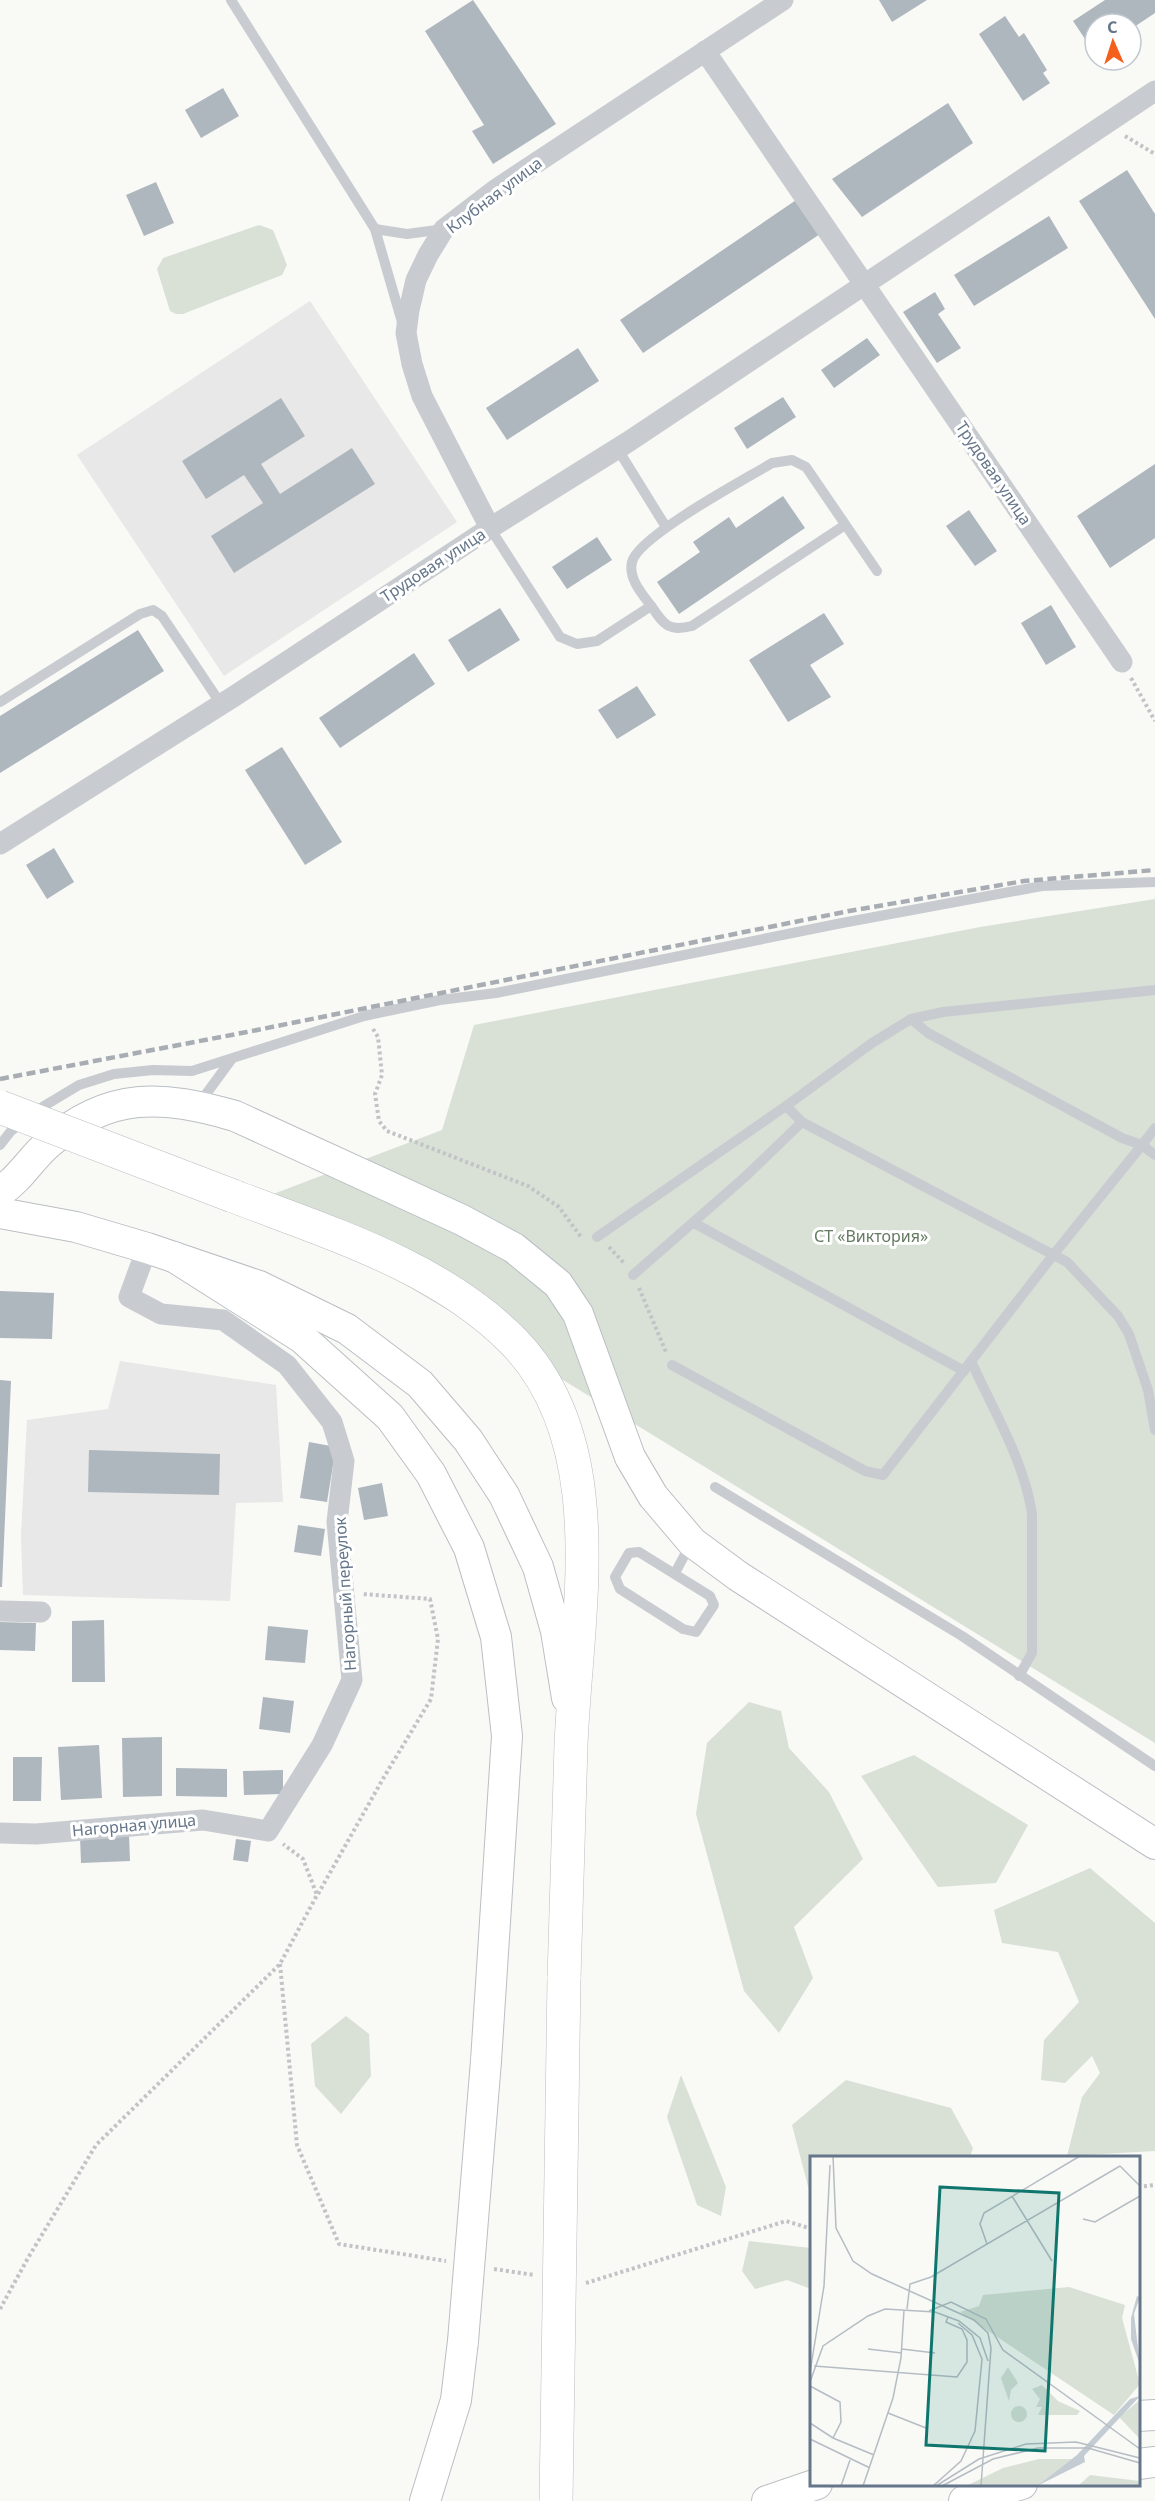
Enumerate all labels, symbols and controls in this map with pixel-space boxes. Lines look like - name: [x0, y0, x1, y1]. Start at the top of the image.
- north arrow: [1083, 12, 1143, 72]
- text: С: [1106, 16, 1118, 38]
- street label: Клубная улица: [442, 152, 546, 238]
- street label: Трудовая улица: [951, 417, 1037, 529]
- street label: Трудовая улица: [376, 523, 490, 607]
- park label: СТ «Виктория»: [814, 1225, 928, 1247]
- street label: Нагорный переулок: [329, 1516, 361, 1672]
- street label: Нагорная улица: [71, 1809, 197, 1841]
- inset map: [810, 2156, 1140, 2486]

